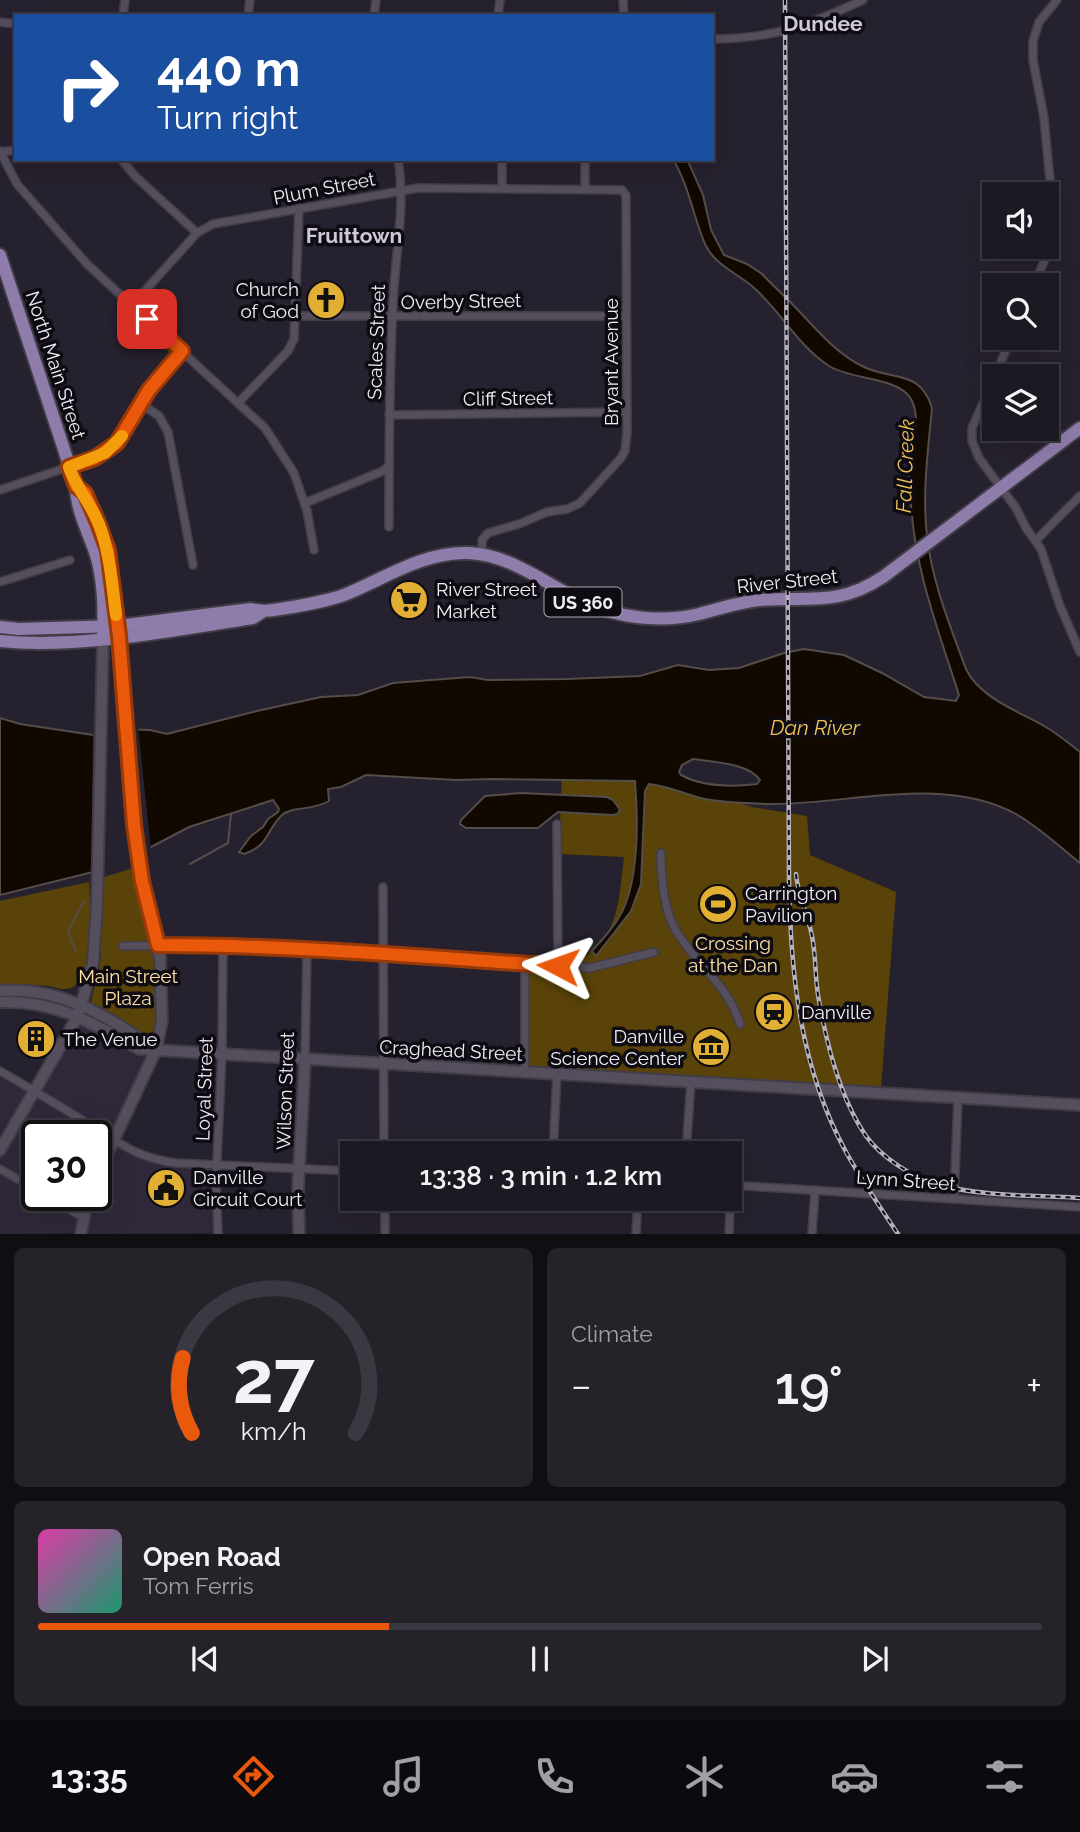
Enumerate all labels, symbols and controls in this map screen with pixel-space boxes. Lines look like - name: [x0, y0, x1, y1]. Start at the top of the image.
- district label: Dundee: [783, 11, 863, 36]
- text: 440 m: [157, 40, 300, 97]
- icon: right: [42, 42, 133, 133]
- text: Turn right: [157, 99, 298, 136]
- street label: Plum Street: [271, 167, 377, 209]
- map controls: [982, 182, 1059, 441]
- button: sound: [982, 182, 1059, 259]
- district label: Fruittown: [306, 223, 402, 248]
- button: search: [982, 273, 1059, 350]
- place label: Church of God: [236, 278, 299, 322]
- church icon: Church of God: [305, 279, 347, 321]
- street label: Scales Street: [363, 283, 389, 400]
- street label: North Main Street: [22, 288, 91, 442]
- pin: [117, 289, 177, 349]
- street label: Overby Street: [401, 289, 522, 313]
- street label: Bryant Avenue: [600, 298, 622, 426]
- icon: arrive: [128, 300, 166, 338]
- button: layers: [982, 364, 1059, 441]
- street label: Cliff Street: [463, 386, 554, 410]
- water label: Fall Creek: [891, 419, 919, 513]
- street label: River Street: [736, 565, 839, 597]
- place label: River Street Market: [436, 578, 538, 622]
- supermarket icon: River Street Market: [388, 579, 430, 621]
- road number: US 360: [544, 588, 622, 616]
- water label: Dan River: [770, 715, 861, 740]
- place label: Carrington Pavilion: [745, 882, 837, 926]
- sports icon: Carrington Pavilion: [697, 883, 739, 925]
- position arrow: [521, 929, 595, 1003]
- park label: Crossing at the Dan: [688, 932, 778, 976]
- park label: Main Street Plaza: [78, 965, 178, 1009]
- station icon: Danville: [753, 991, 795, 1033]
- place label: Danville: [801, 1001, 872, 1023]
- building icon: The Venue: [15, 1018, 57, 1060]
- place label: Danville Science Center: [550, 1025, 684, 1069]
- museum icon: Danville Science Center: [690, 1026, 732, 1068]
- place label: The Venue: [63, 1028, 157, 1050]
- street label: Wilson Street: [272, 1031, 298, 1150]
- street label: Craghead Street: [379, 1035, 524, 1065]
- street label: Loyal Street: [191, 1036, 217, 1142]
- speed limit sign: 30: [21, 1120, 112, 1211]
- text: 13:38 · 3 min · 1.2 km: [420, 1161, 662, 1191]
- place label: Danville Circuit Court: [193, 1166, 303, 1210]
- street label: Lynn Street: [856, 1166, 957, 1194]
- public building icon: Danville Circuit Court: [145, 1167, 187, 1209]
- text: Climate: [571, 1320, 653, 1347]
- text: 27: [233, 1336, 315, 1421]
- text: 19°: [775, 1355, 843, 1416]
- text: −: [571, 1363, 591, 1408]
- text: +: [1026, 1363, 1042, 1408]
- text: km/h: [241, 1416, 306, 1446]
- text: Open Road: [143, 1542, 281, 1572]
- text: Tom Ferris: [143, 1572, 254, 1599]
- icon: previous: [186, 1640, 224, 1678]
- icon: pause: [521, 1640, 559, 1678]
- icon: next: [856, 1640, 894, 1678]
- icon: directions: [229, 1752, 278, 1801]
- icon: music: [379, 1752, 428, 1801]
- icon: phone: [530, 1752, 579, 1801]
- icon: climate: [680, 1752, 729, 1801]
- icon: car: [830, 1752, 879, 1801]
- icon: filters: [980, 1752, 1029, 1801]
- text: 13:35: [51, 1758, 128, 1795]

